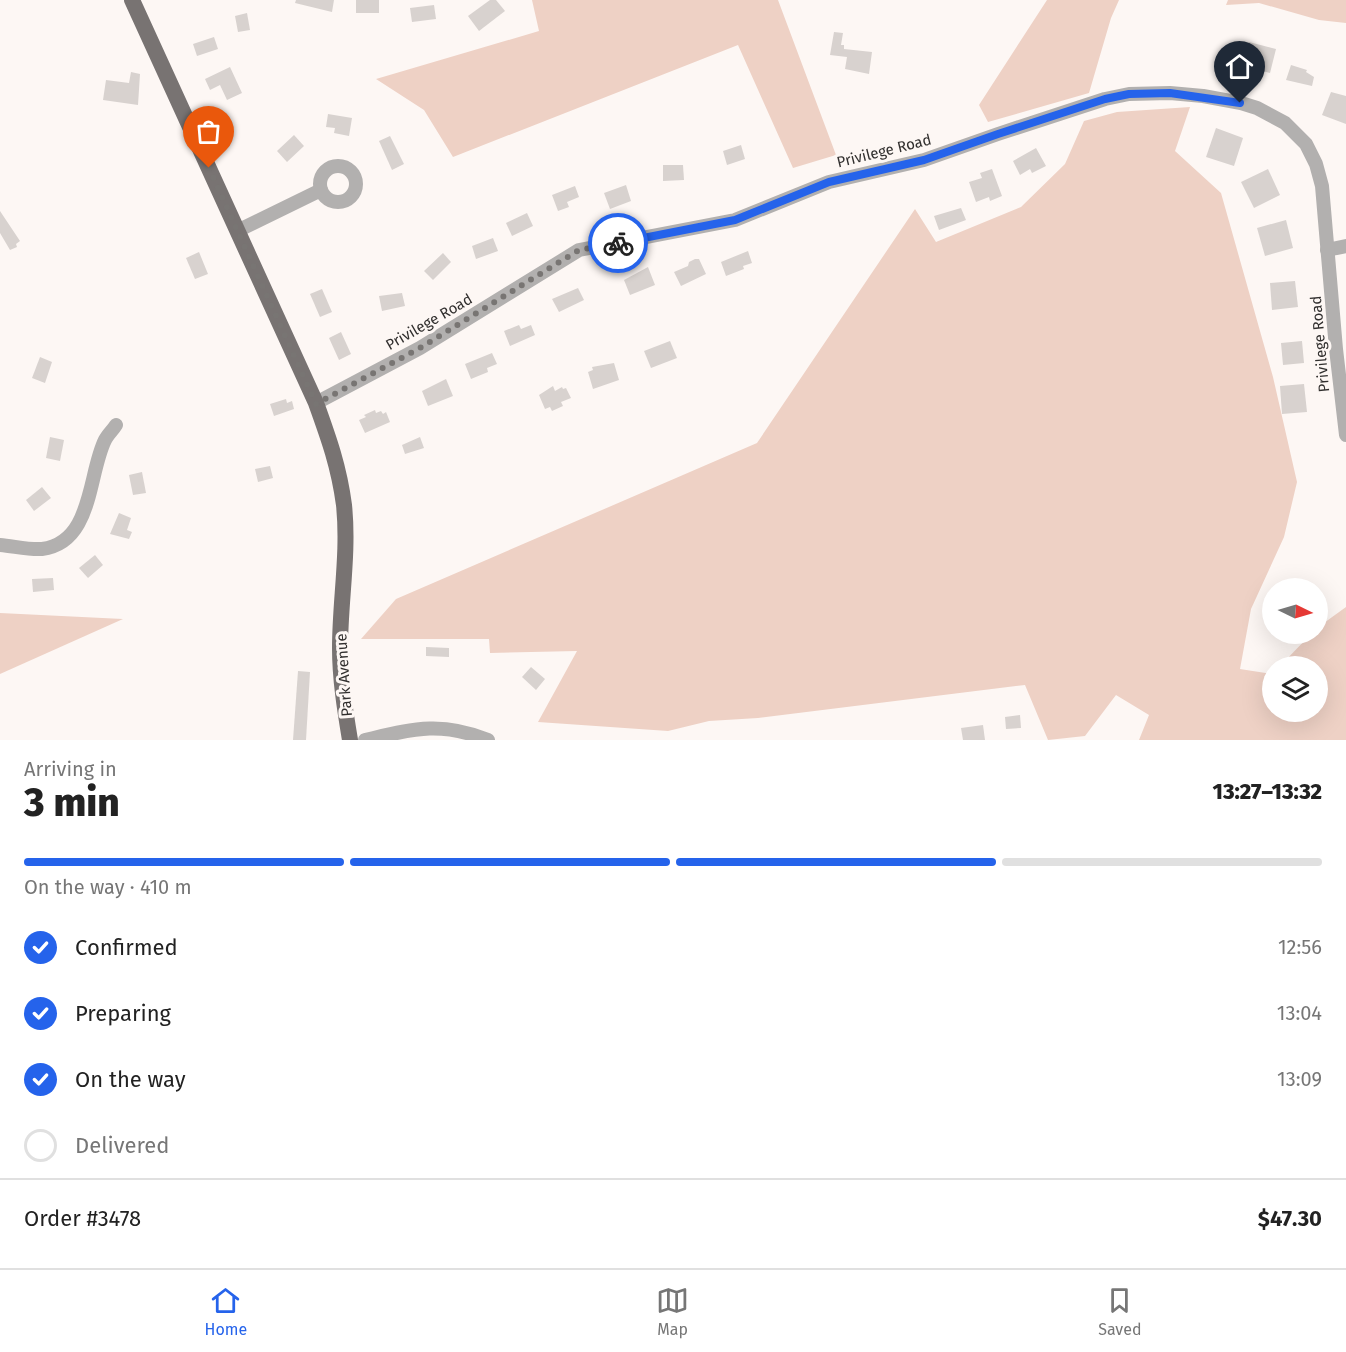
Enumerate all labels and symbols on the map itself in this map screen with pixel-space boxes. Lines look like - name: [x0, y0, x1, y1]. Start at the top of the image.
- pin: [1214, 41, 1265, 103]
- pin: [183, 106, 234, 168]
- street label: Privilege Road: [835, 131, 933, 171]
- courier: [588, 213, 648, 273]
- street label: Privilege Road: [383, 290, 475, 354]
- street label: Privilege Road: [1307, 295, 1333, 393]
- north arrow: [1262, 578, 1328, 644]
- street label: Park Avenue: [332, 633, 356, 717]

